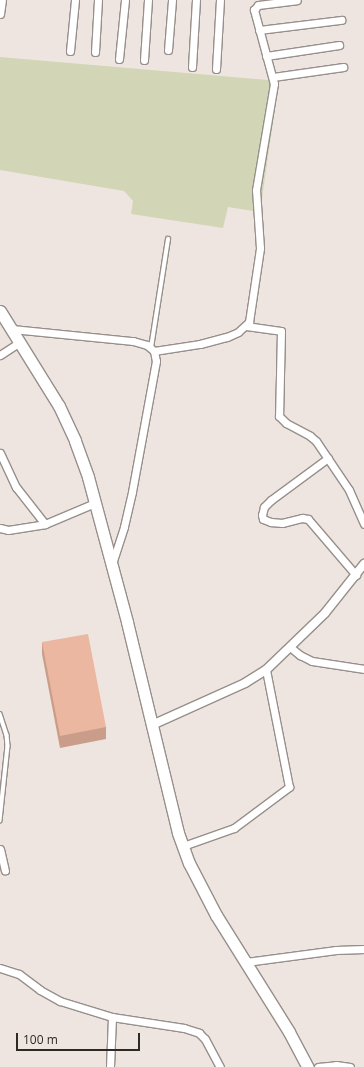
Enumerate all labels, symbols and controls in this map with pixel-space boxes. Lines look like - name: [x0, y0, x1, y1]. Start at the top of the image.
- scale bar: [18, 1025, 142, 1051]
- text: 100 m: [23, 1031, 58, 1048]

